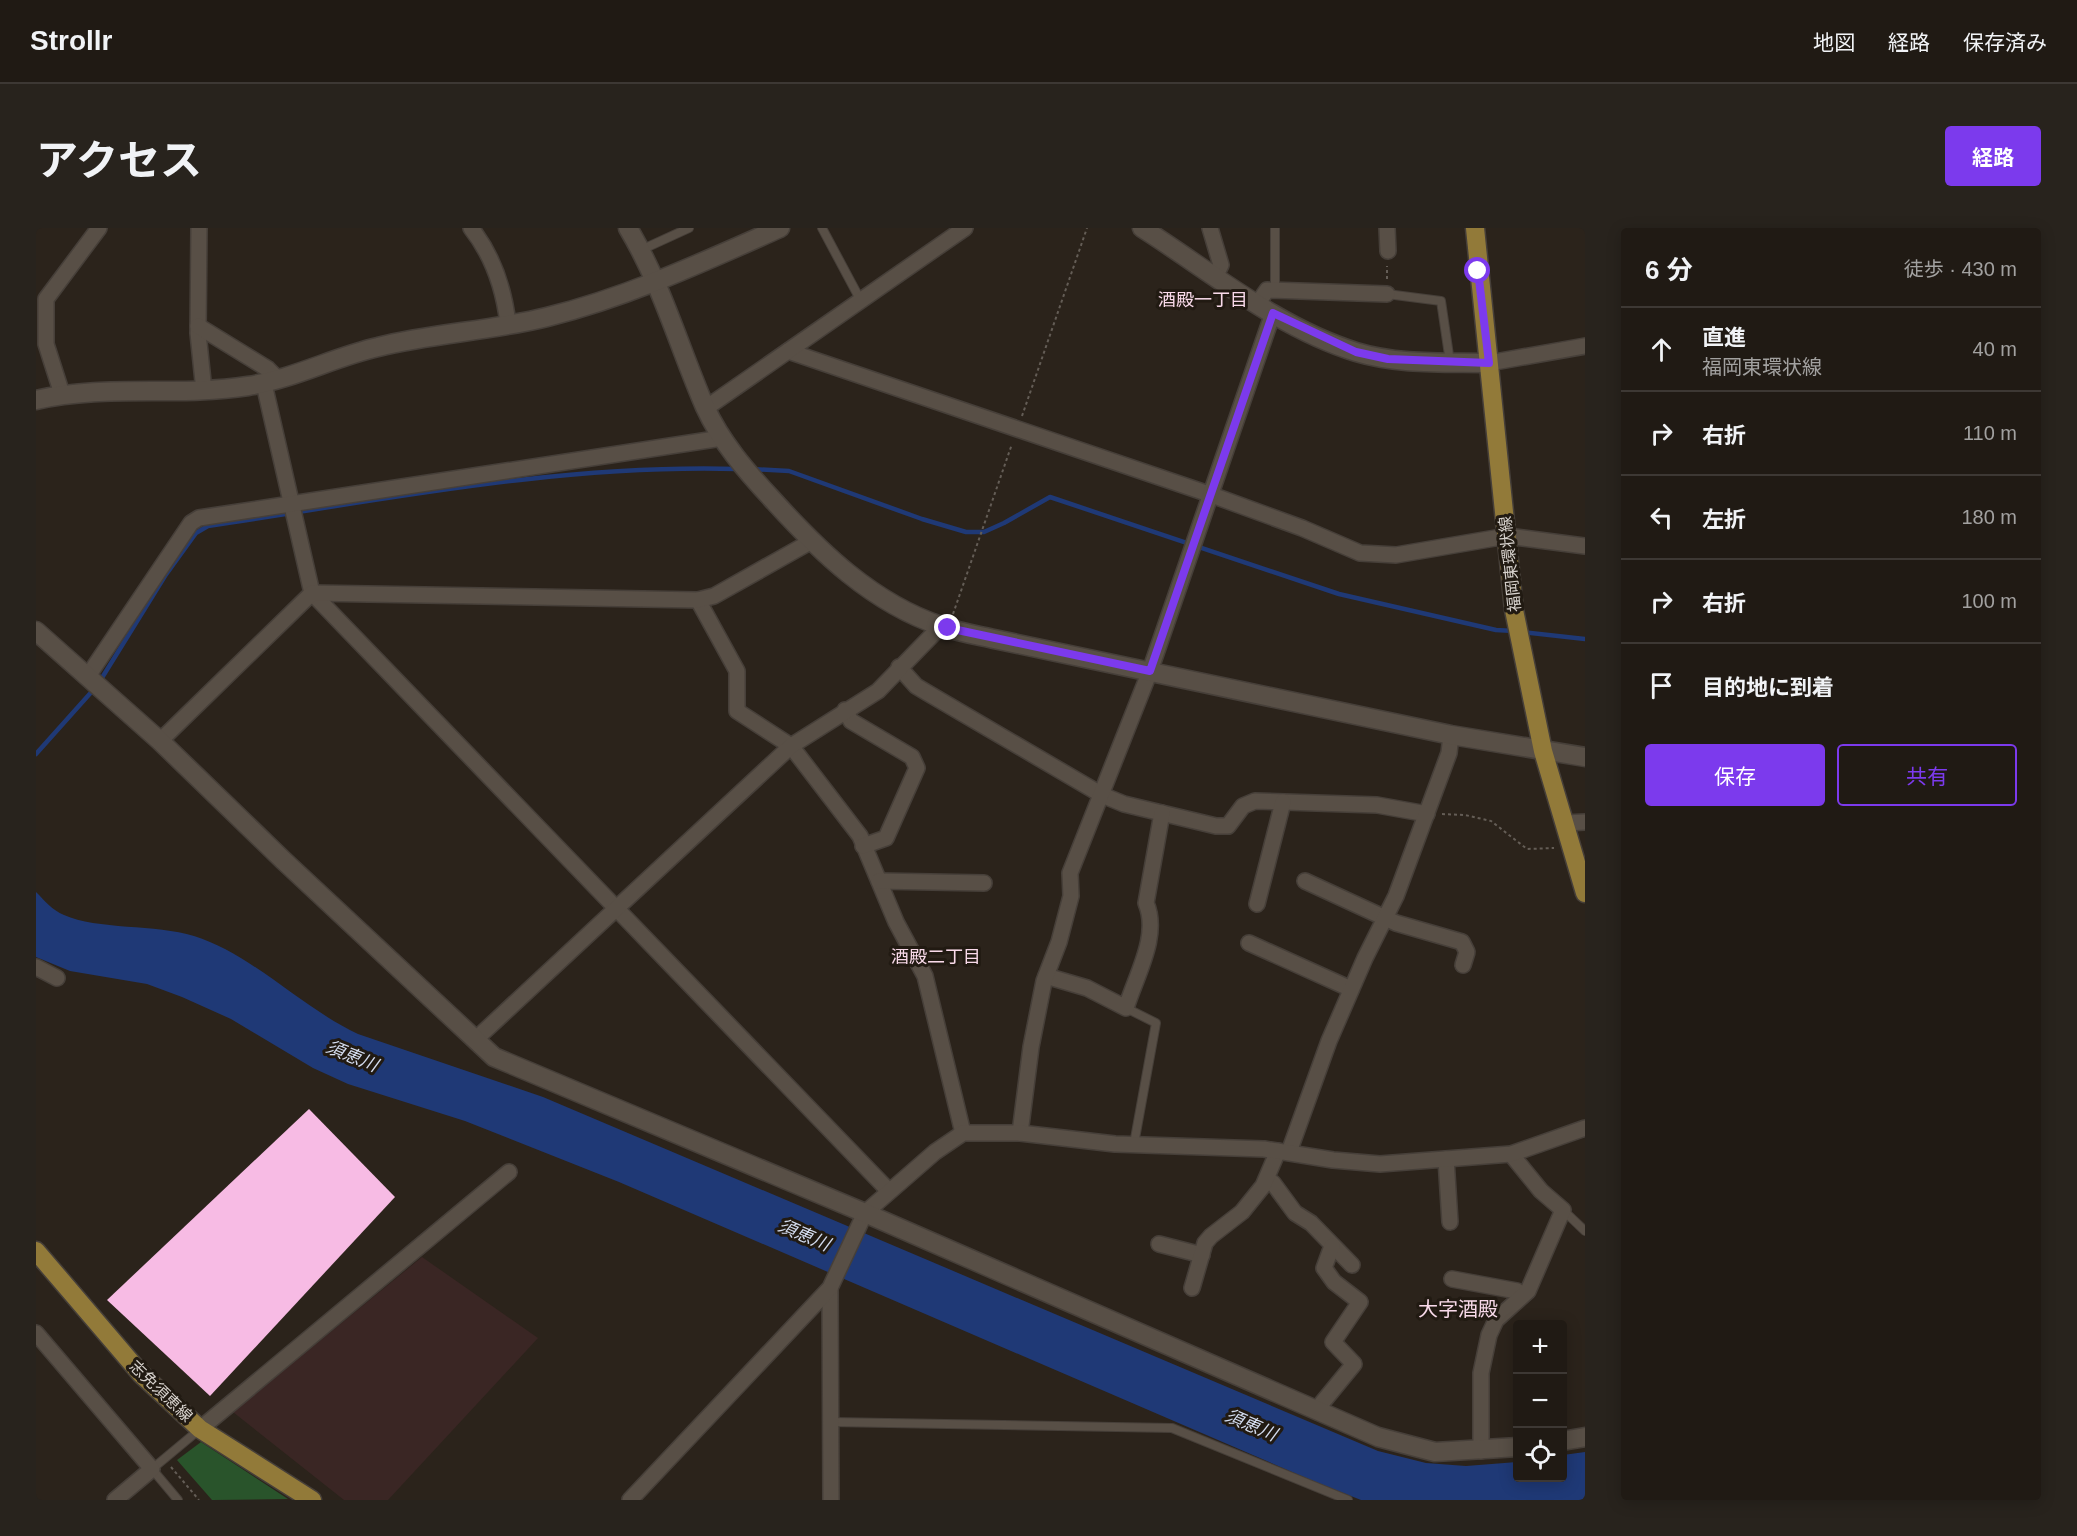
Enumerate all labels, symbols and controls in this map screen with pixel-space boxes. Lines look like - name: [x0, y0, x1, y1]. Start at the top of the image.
- text: Strollr: [30, 25, 112, 56]
- text: 地図: [1813, 31, 1855, 54]
- text: 経路: [1888, 31, 1930, 54]
- text: 保存済み: [1963, 31, 2047, 54]
- button: 経路: [1945, 126, 2041, 186]
- text: アクセス: [36, 137, 202, 184]
- text: 6 分: [1645, 255, 1693, 285]
- route start: [1464, 257, 1490, 283]
- text: 徒歩 · 430 m: [1904, 258, 2017, 280]
- district label: 酒殿一丁目: [1158, 290, 1248, 310]
- text: 直進: [1702, 325, 1746, 350]
- icon: ahead: [1645, 333, 1678, 366]
- text: 40 m: [1973, 338, 2017, 360]
- text: 福岡東環状線: [1702, 356, 1822, 378]
- icon: right: [1645, 417, 1678, 450]
- text: 110 m: [1963, 422, 2017, 444]
- text: 右折: [1702, 423, 1746, 448]
- icon: left: [1645, 501, 1678, 534]
- text: 180 m: [1961, 506, 2017, 528]
- text: 左折: [1702, 507, 1746, 532]
- street label: 福岡東環状線: [1497, 515, 1523, 613]
- icon: right: [1645, 585, 1678, 618]
- text: 100 m: [1961, 590, 2017, 612]
- text: 右折: [1702, 591, 1746, 616]
- route end: [934, 614, 960, 640]
- icon: arrive: [1645, 669, 1678, 702]
- text: 目的地に到着: [1702, 675, 1834, 700]
- button: 保存: [1645, 744, 1825, 806]
- button: 共有: [1837, 744, 2017, 806]
- district label: 酒殿二丁目: [891, 947, 981, 967]
- water label: 須恵川: [323, 1037, 383, 1076]
- water label: 須恵川: [775, 1215, 835, 1256]
- district label: 大字酒殿: [1418, 1298, 1498, 1320]
- map controls: [1513, 1320, 1567, 1482]
- button: +: [1513, 1320, 1567, 1374]
- street label: 志免須恵線: [126, 1357, 196, 1425]
- button: −: [1513, 1374, 1567, 1428]
- water label: 須恵川: [1222, 1405, 1282, 1446]
- button: locate: [1513, 1428, 1567, 1482]

